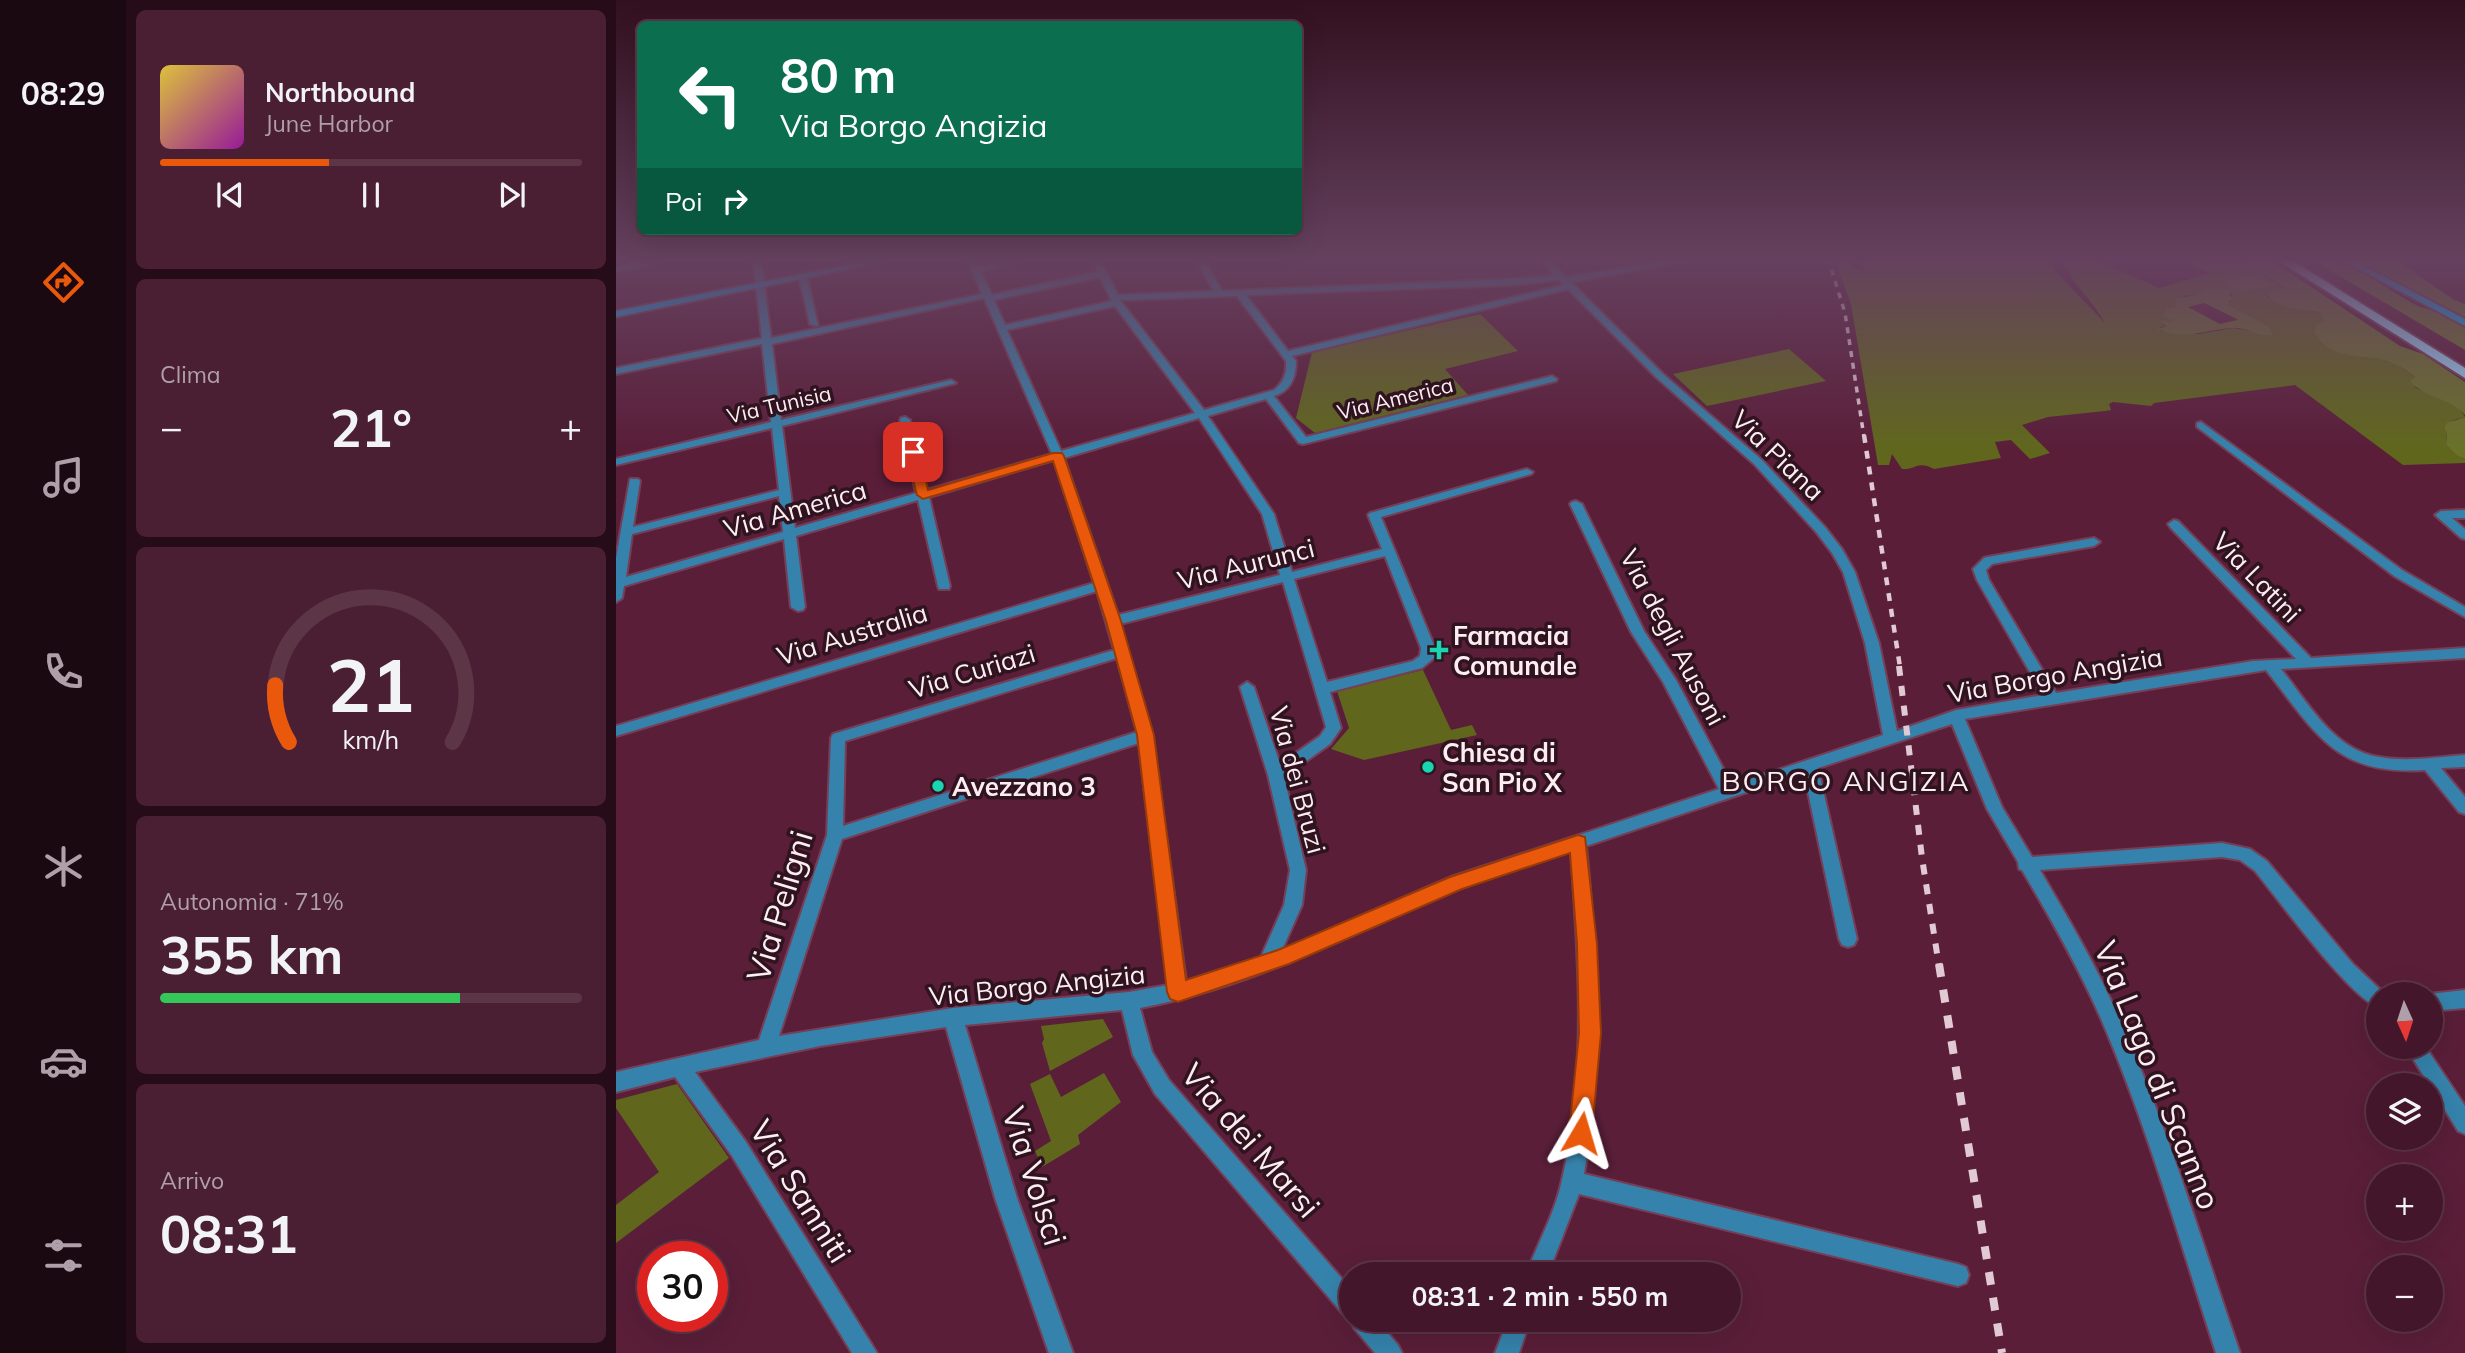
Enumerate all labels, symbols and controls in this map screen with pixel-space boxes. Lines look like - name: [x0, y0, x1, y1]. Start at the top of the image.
- text: 80 m: [780, 44, 896, 105]
- icon: left: [665, 49, 756, 140]
- text: 08:29: [21, 73, 105, 113]
- text: Northbound: [265, 76, 415, 109]
- text: Via Borgo Angizia: [780, 105, 1047, 145]
- text: June Harbor: [265, 109, 393, 138]
- icon: previous: [211, 176, 249, 214]
- icon: pause: [352, 176, 390, 214]
- icon: next: [493, 176, 531, 214]
- icon: right: [716, 182, 754, 220]
- text: Poi: [665, 185, 702, 218]
- icon: directions: [39, 258, 88, 307]
- text: Clima: [160, 360, 221, 389]
- street label: Via America: [1334, 371, 1456, 425]
- street label: Via Tunisia: [724, 379, 834, 429]
- text: 21°: [330, 395, 412, 460]
- text: −: [160, 403, 183, 451]
- text: +: [559, 403, 582, 451]
- street label: Via Piana: [1725, 403, 1831, 507]
- pin: [883, 422, 943, 482]
- icon: arrive: [894, 433, 932, 471]
- icon: music: [39, 453, 88, 502]
- street label: Via America: [720, 473, 870, 545]
- street label: Via Latini: [2206, 525, 2308, 629]
- street label: Via Aurunci: [1174, 531, 1318, 597]
- street label: Via degli Ausoni: [1613, 543, 1733, 731]
- street label: Via Australia: [773, 595, 931, 673]
- place label: Farmacia Comunale: [1453, 619, 1577, 682]
- street label: Via Curiazi: [905, 636, 1039, 706]
- text: 21: [327, 640, 415, 731]
- street label: Via Borgo Angizia: [1945, 640, 2165, 710]
- marker: Farmacia Comunale: [1431, 642, 1447, 658]
- icon: phone: [39, 647, 88, 696]
- street label: Via dei Bruzi: [1262, 703, 1334, 857]
- text: km/h: [343, 724, 399, 755]
- place label: Chiesa di San Pio X: [1442, 736, 1562, 799]
- marker: Chiesa di San Pio X: [1420, 759, 1436, 775]
- district label: BORGO ANGIZIA: [1721, 763, 1971, 798]
- place label: Avezzano 3: [952, 770, 1096, 803]
- marker: Avezzano 3: [930, 778, 946, 794]
- street label: Via Peligni: [737, 826, 821, 986]
- icon: climate: [39, 842, 88, 891]
- text: Autonomia · 71%: [160, 887, 344, 916]
- text: 355 km: [160, 922, 343, 987]
- street label: Via Lago di Scanno: [2086, 935, 2230, 1215]
- street label: Via Borgo Angizia: [927, 957, 1147, 1013]
- north arrow: [2366, 982, 2443, 1059]
- map controls: [2366, 982, 2443, 1332]
- icon: car: [39, 1037, 88, 1086]
- street label: Via dei Marsi: [1173, 1055, 1329, 1225]
- button: layers: [2366, 1073, 2443, 1150]
- position arrow: [1544, 1096, 1618, 1170]
- street label: Via Volsci: [994, 1102, 1076, 1250]
- street label: Via Sanniti: [741, 1112, 861, 1270]
- button: +: [2366, 1164, 2443, 1241]
- text: Arrivo: [160, 1166, 224, 1195]
- text: 08:31: [160, 1201, 298, 1266]
- icon: filters: [39, 1231, 88, 1280]
- speed limit sign: 30: [637, 1241, 728, 1332]
- button: −: [2366, 1255, 2443, 1332]
- text: 08:31 · 2 min · 550 m: [1412, 1280, 1668, 1313]

